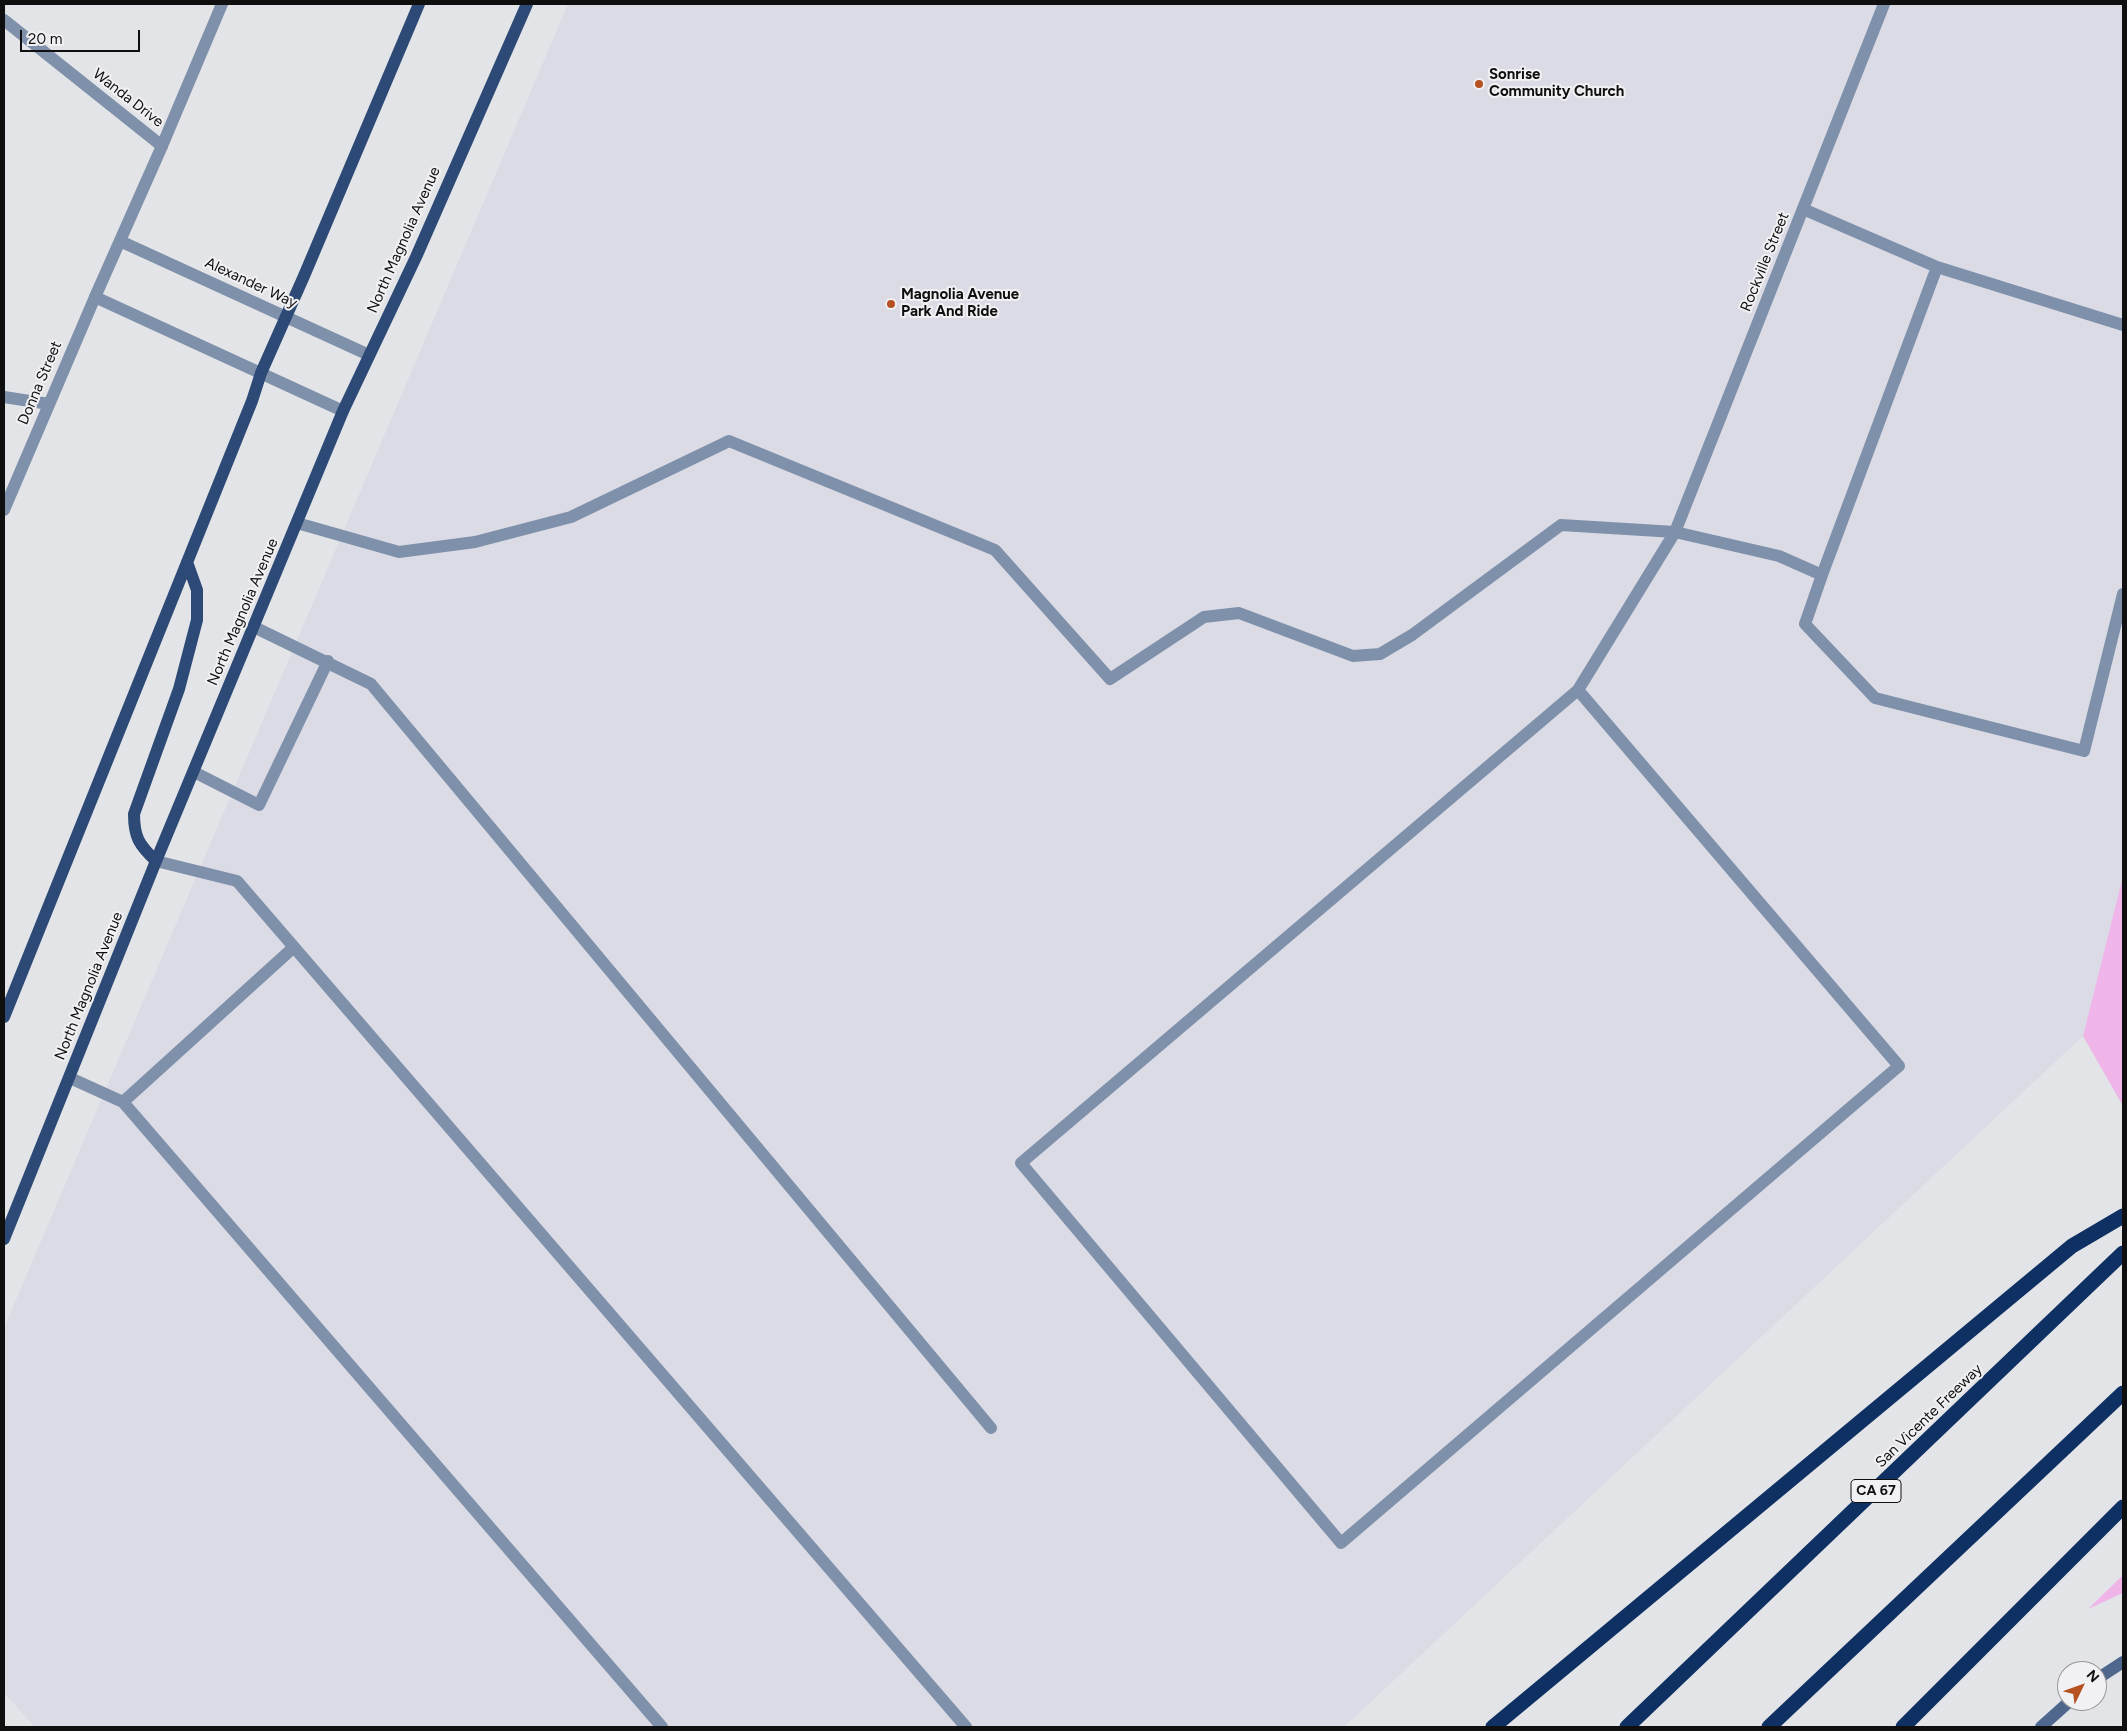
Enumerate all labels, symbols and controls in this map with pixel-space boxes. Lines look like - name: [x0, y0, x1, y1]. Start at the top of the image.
- scale bar: [22, 20, 142, 52]
- text: 20 m: [28, 30, 62, 48]
- street label: Wanda Drive: [89, 65, 167, 131]
- place label: Sonrise Community Church: [1489, 66, 1624, 101]
- marker: Sonrise Community Church: [1473, 78, 1485, 90]
- street label: North Magnolia Avenue: [364, 164, 444, 316]
- street label: Rockville Street: [1737, 210, 1793, 314]
- street label: Alexander Way: [202, 254, 300, 312]
- place label: Magnolia Avenue Park And Ride: [901, 286, 1019, 321]
- marker: Magnolia Avenue Park And Ride: [885, 298, 897, 310]
- street label: Donna Street: [14, 338, 66, 428]
- street label: North Magnolia Avenue: [204, 536, 282, 688]
- street label: North Magnolia Avenue: [51, 909, 127, 1063]
- street label: San Vicente Freeway: [1872, 1360, 1986, 1472]
- road number: CA 67: [1851, 1480, 1901, 1502]
- north arrow: [2057, 1661, 2107, 1711]
- text: N: [2083, 1667, 2103, 1686]

